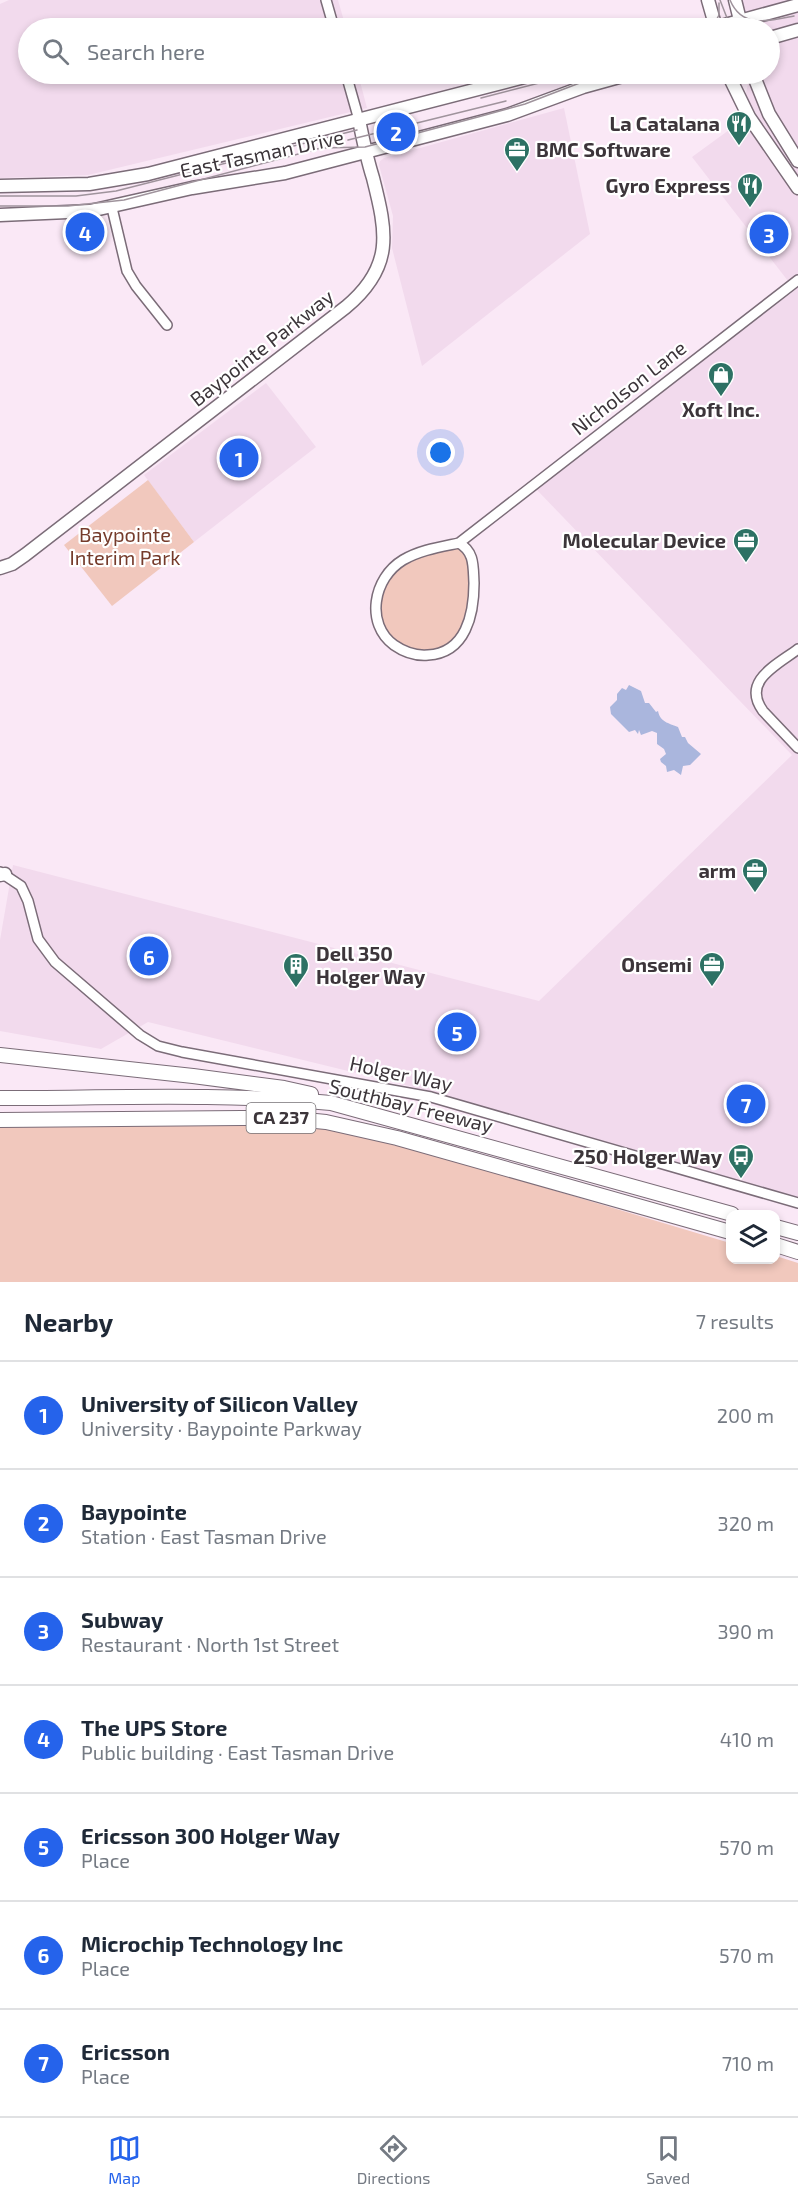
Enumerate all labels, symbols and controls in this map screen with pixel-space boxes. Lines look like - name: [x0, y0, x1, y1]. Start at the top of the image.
- search box: [18, 18, 780, 84]
- icon: search: [39, 35, 72, 68]
- text: Search here: [87, 38, 205, 64]
- restaurant icon: La Catalana: [724, 109, 754, 147]
- pin: 2: [376, 110, 416, 154]
- place label: La Catalana: [609, 111, 720, 135]
- street label: East Tasman Drive: [178, 124, 346, 182]
- office icon: BMC Software: [502, 135, 532, 173]
- place label: BMC Software: [536, 137, 671, 161]
- restaurant icon: Gyro Express: [735, 171, 765, 209]
- place label: Gyro Express: [605, 173, 730, 198]
- pin: 4: [66, 210, 104, 254]
- pin: 3: [750, 212, 788, 256]
- street label: Baypointe Parkway: [185, 284, 338, 411]
- street label: Nicholson Lane: [566, 335, 691, 439]
- shop icon: Xoft Inc.: [706, 360, 736, 398]
- place label: Xoft Inc.: [682, 397, 760, 421]
- pin: 1: [220, 436, 258, 480]
- your location: [426, 438, 455, 467]
- park label: Baypointe Interim Park: [69, 522, 181, 569]
- office icon: Molecular Device: [731, 526, 761, 564]
- place label: Molecular Device: [563, 528, 726, 552]
- office icon: arm: [740, 856, 770, 894]
- place label: arm: [698, 858, 736, 882]
- pin: 6: [130, 934, 168, 978]
- place label: Dell 350 Holger Way: [316, 941, 426, 989]
- office icon: Onsemi: [697, 950, 727, 988]
- building icon: Dell 350 Holger Way: [281, 951, 311, 989]
- place label: Onsemi: [621, 952, 692, 976]
- pin: 5: [438, 1010, 476, 1054]
- street label: Holger Way: [348, 1050, 455, 1096]
- street label: Southbay Freeway: [327, 1073, 496, 1137]
- pin: 7: [726, 1082, 766, 1126]
- road number: CA 237: [246, 1103, 316, 1133]
- bus stop icon: 250 Holger Way: [726, 1142, 756, 1180]
- place label: 250 Holger Way: [573, 1144, 723, 1169]
- map controls: [726, 1210, 780, 1264]
- button: layers: [726, 1210, 780, 1264]
- text: Nearby: [24, 1306, 113, 1337]
- text: 7 results: [696, 1309, 774, 1333]
- text: University of Silicon Valley: [81, 1390, 358, 1416]
- text: 1: [39, 1403, 48, 1427]
- text: 200 m: [717, 1403, 774, 1427]
- text: University · Baypointe Parkway: [81, 1416, 362, 1440]
- text: Baypointe: [81, 1498, 187, 1524]
- text: 2: [38, 1511, 49, 1535]
- text: 320 m: [718, 1511, 774, 1535]
- text: Station · East Tasman Drive: [81, 1524, 327, 1548]
- text: Subway: [81, 1606, 163, 1632]
- text: 3: [38, 1619, 49, 1643]
- text: 390 m: [717, 1619, 774, 1643]
- text: Restaurant · North 1st Street: [81, 1632, 339, 1656]
- text: The UPS Store: [81, 1714, 227, 1740]
- text: 4: [37, 1727, 50, 1751]
- text: 410 m: [720, 1727, 774, 1751]
- text: Public building · East Tasman Drive: [81, 1740, 394, 1764]
- text: Ericsson 300 Holger Way: [81, 1822, 340, 1848]
- text: 5: [38, 1835, 49, 1859]
- text: 570 m: [719, 1835, 774, 1859]
- text: Place: [81, 1848, 130, 1872]
- text: Microchip Technology Inc: [81, 1930, 343, 1956]
- text: 6: [38, 1943, 49, 1967]
- text: 570 m: [719, 1943, 774, 1967]
- text: Place: [81, 1956, 130, 1980]
- text: Ericsson: [81, 2038, 170, 2064]
- text: 7: [38, 2051, 49, 2075]
- text: 710 m: [722, 2051, 774, 2075]
- text: Place: [81, 2064, 130, 2088]
- tab: Map: [108, 2132, 141, 2187]
- tab: Directions: [357, 2132, 430, 2187]
- tab: Saved: [646, 2132, 690, 2187]

